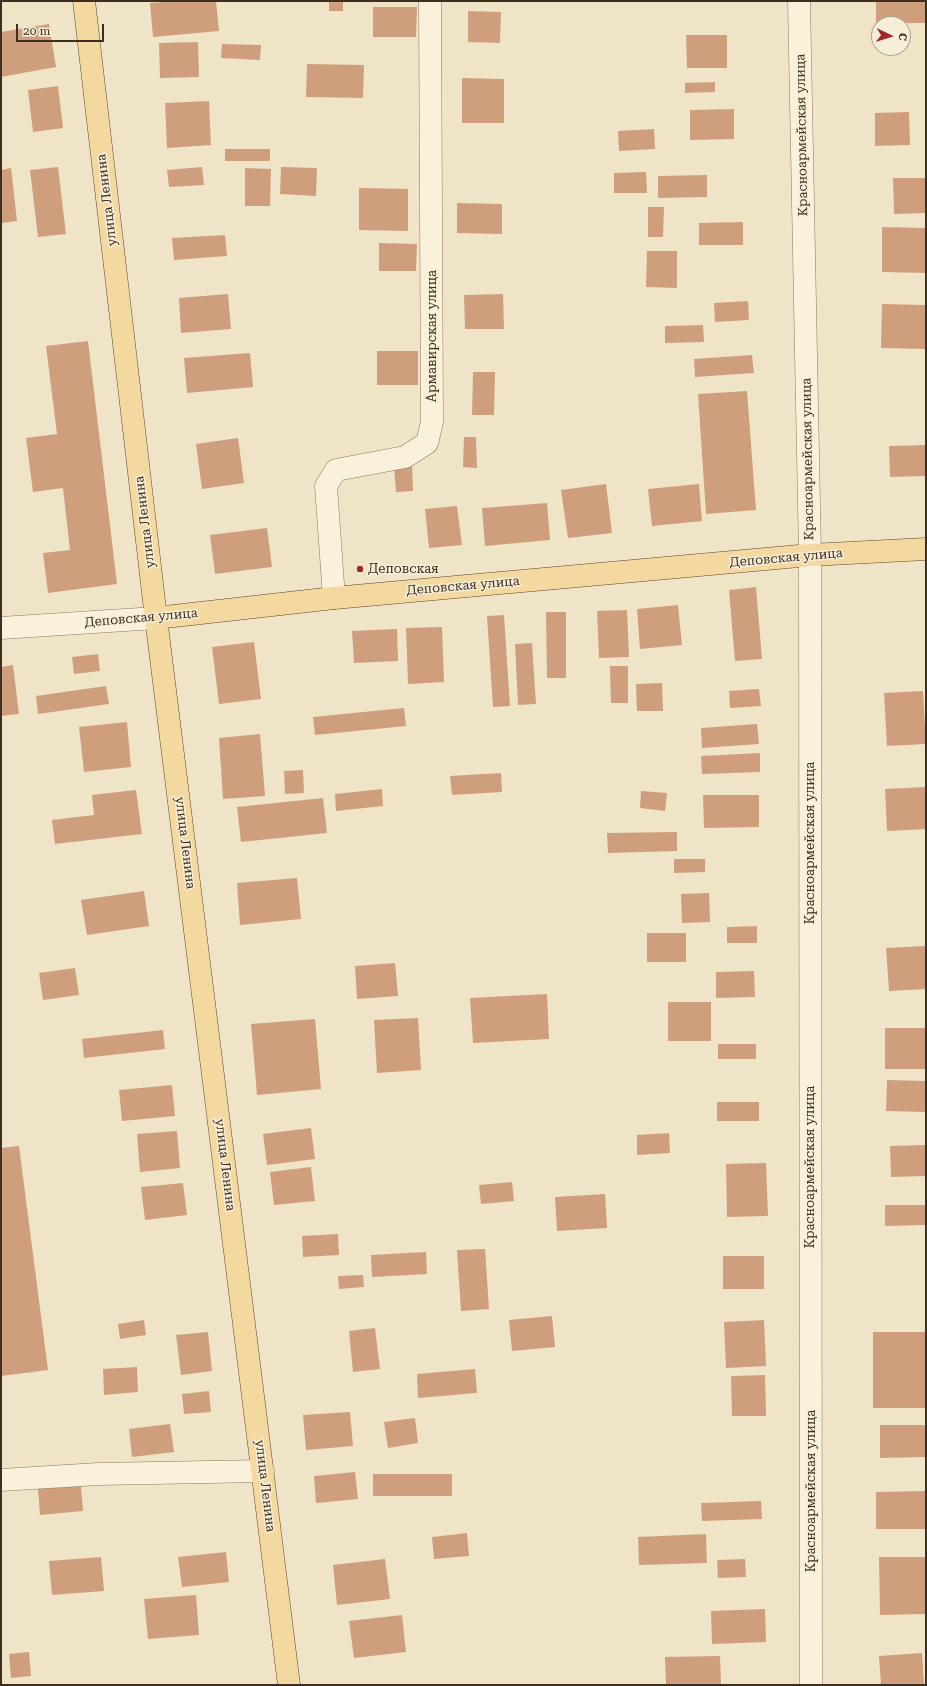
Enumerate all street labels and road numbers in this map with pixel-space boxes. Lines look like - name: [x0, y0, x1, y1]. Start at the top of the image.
- street label: Красноармейская улица: [793, 54, 811, 216]
- street label: улица Ленина: [94, 153, 120, 247]
- street label: Армавирская улица: [424, 270, 440, 402]
- street label: Красноармейская улица: [799, 378, 817, 540]
- street label: улица Ленина: [132, 475, 158, 569]
- street label: Деповская улица: [729, 545, 843, 571]
- street label: Деповская улица: [406, 573, 520, 599]
- street label: Деповская улица: [84, 605, 198, 631]
- street label: Красноармейская улица: [802, 762, 818, 924]
- street label: улица Ленина: [172, 796, 198, 890]
- street label: Красноармейская улица: [802, 1086, 818, 1248]
- street label: улица Ленина: [212, 1118, 238, 1212]
- street label: Красноармейская улица: [803, 1410, 819, 1572]
- street label: улица Ленина: [252, 1439, 278, 1533]

